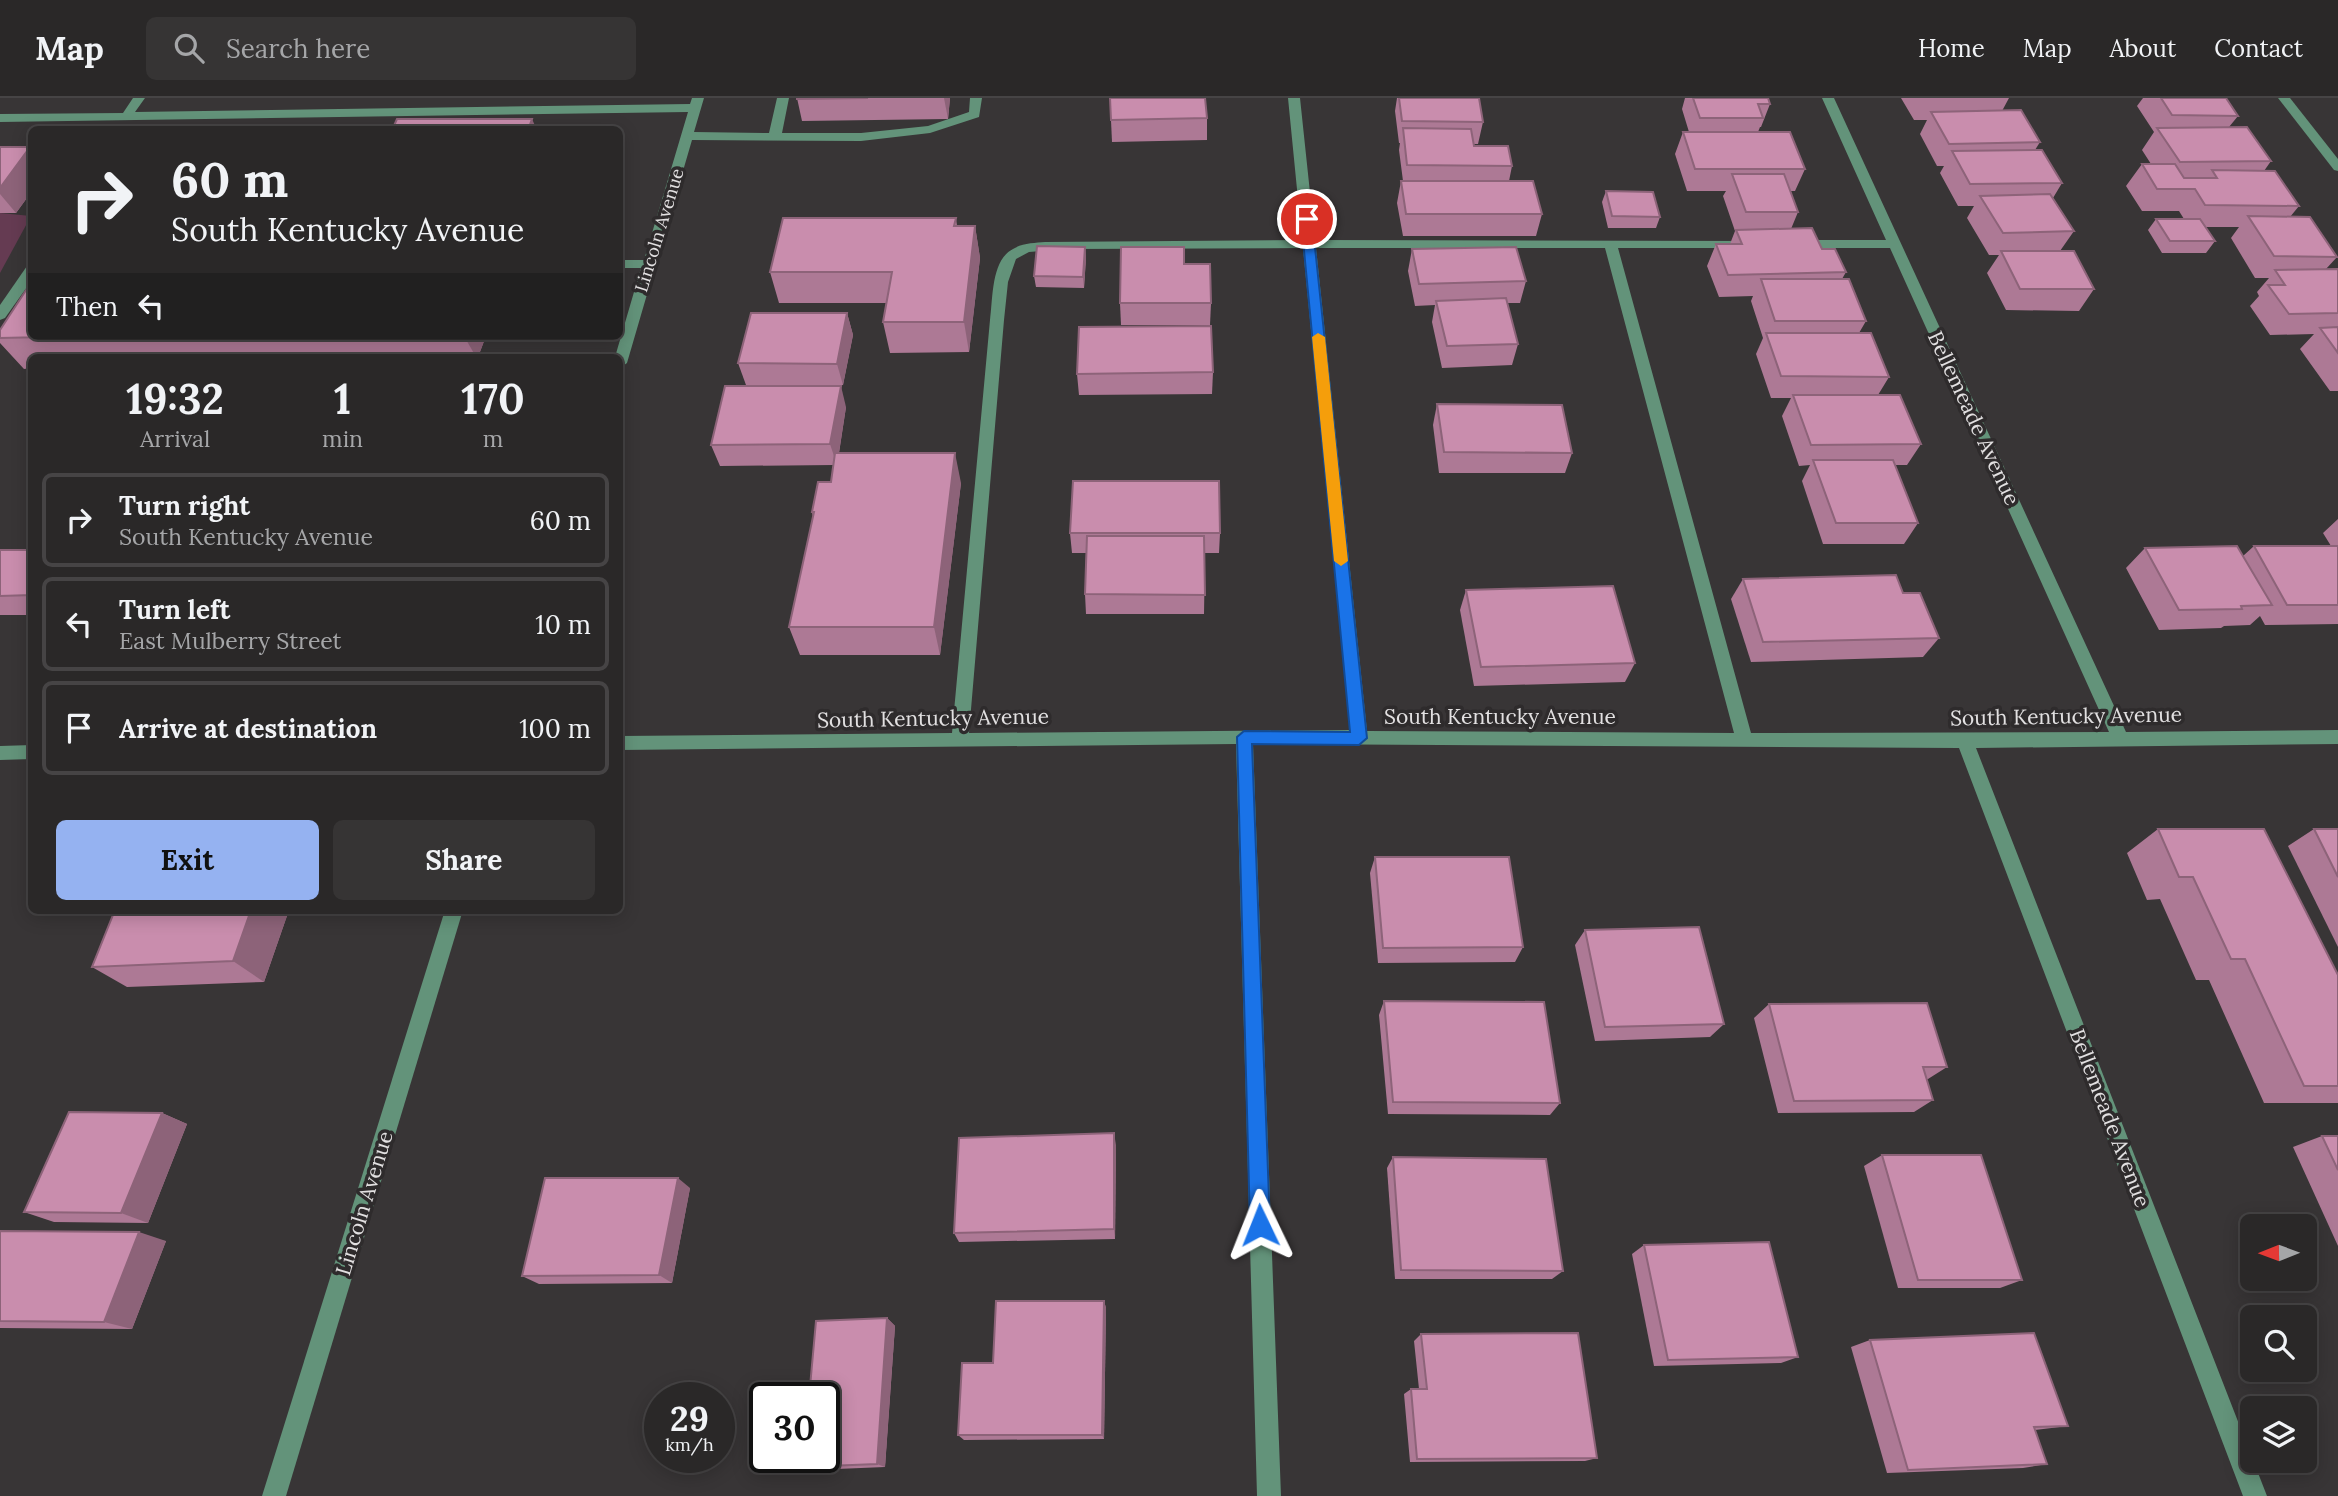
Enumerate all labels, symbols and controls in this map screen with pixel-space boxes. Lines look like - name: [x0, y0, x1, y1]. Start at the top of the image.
- search box: [146, 17, 636, 80]
- text: Map: [35, 27, 104, 69]
- icon: search: [170, 29, 208, 67]
- text: Search here: [226, 32, 370, 65]
- text: Home: [1918, 33, 1985, 64]
- text: Map: [2023, 33, 2072, 64]
- text: About: [2110, 33, 2176, 64]
- text: Contact: [2214, 33, 2303, 64]
- text: 60 m: [171, 148, 288, 210]
- icon: right: [56, 154, 147, 245]
- street label: Lincoln Avenue: [629, 165, 689, 295]
- pin: [1277, 189, 1337, 249]
- icon: arrive: [1288, 200, 1326, 238]
- text: South Kentucky Avenue: [171, 209, 524, 250]
- icon: left: [132, 287, 170, 325]
- text: Then: [56, 290, 118, 323]
- street label: Bellemeade Avenue: [1922, 327, 2026, 509]
- text: 19:32: [126, 372, 224, 426]
- text: 1: [334, 372, 351, 426]
- text: 170: [461, 372, 525, 426]
- text: Arrival: [140, 424, 210, 453]
- text: min: [322, 424, 363, 453]
- text: m: [483, 424, 503, 453]
- text: Turn right: [119, 489, 250, 522]
- icon: right: [60, 501, 98, 539]
- text: 60 m: [530, 504, 591, 537]
- text: South Kentucky Avenue: [119, 522, 373, 551]
- text: Turn left: [119, 593, 230, 626]
- icon: left: [60, 605, 98, 643]
- text: 10 m: [535, 608, 591, 641]
- text: East Mulberry Street: [119, 626, 341, 655]
- street label: South Kentucky Avenue: [1950, 700, 2182, 732]
- street label: South Kentucky Avenue: [817, 702, 1049, 734]
- street label: South Kentucky Avenue: [1384, 703, 1616, 730]
- icon: arrive: [60, 709, 98, 747]
- text: Arrive at destination: [119, 712, 377, 745]
- text: 100 m: [519, 712, 591, 745]
- button: Exit: [56, 820, 319, 900]
- button: Share: [333, 820, 595, 900]
- street label: Bellemeade Avenue: [2064, 1025, 2156, 1211]
- street label: Lincoln Avenue: [329, 1128, 399, 1278]
- position arrow: [1223, 1188, 1297, 1262]
- north arrow: [2240, 1214, 2317, 1292]
- map controls: [2240, 1214, 2317, 1473]
- button: search: [2240, 1305, 2317, 1382]
- speed limit sign: 30: [749, 1382, 840, 1473]
- text: 29: [670, 1396, 709, 1441]
- button: layers: [2240, 1396, 2317, 1473]
- text: km/h: [665, 1433, 714, 1456]

